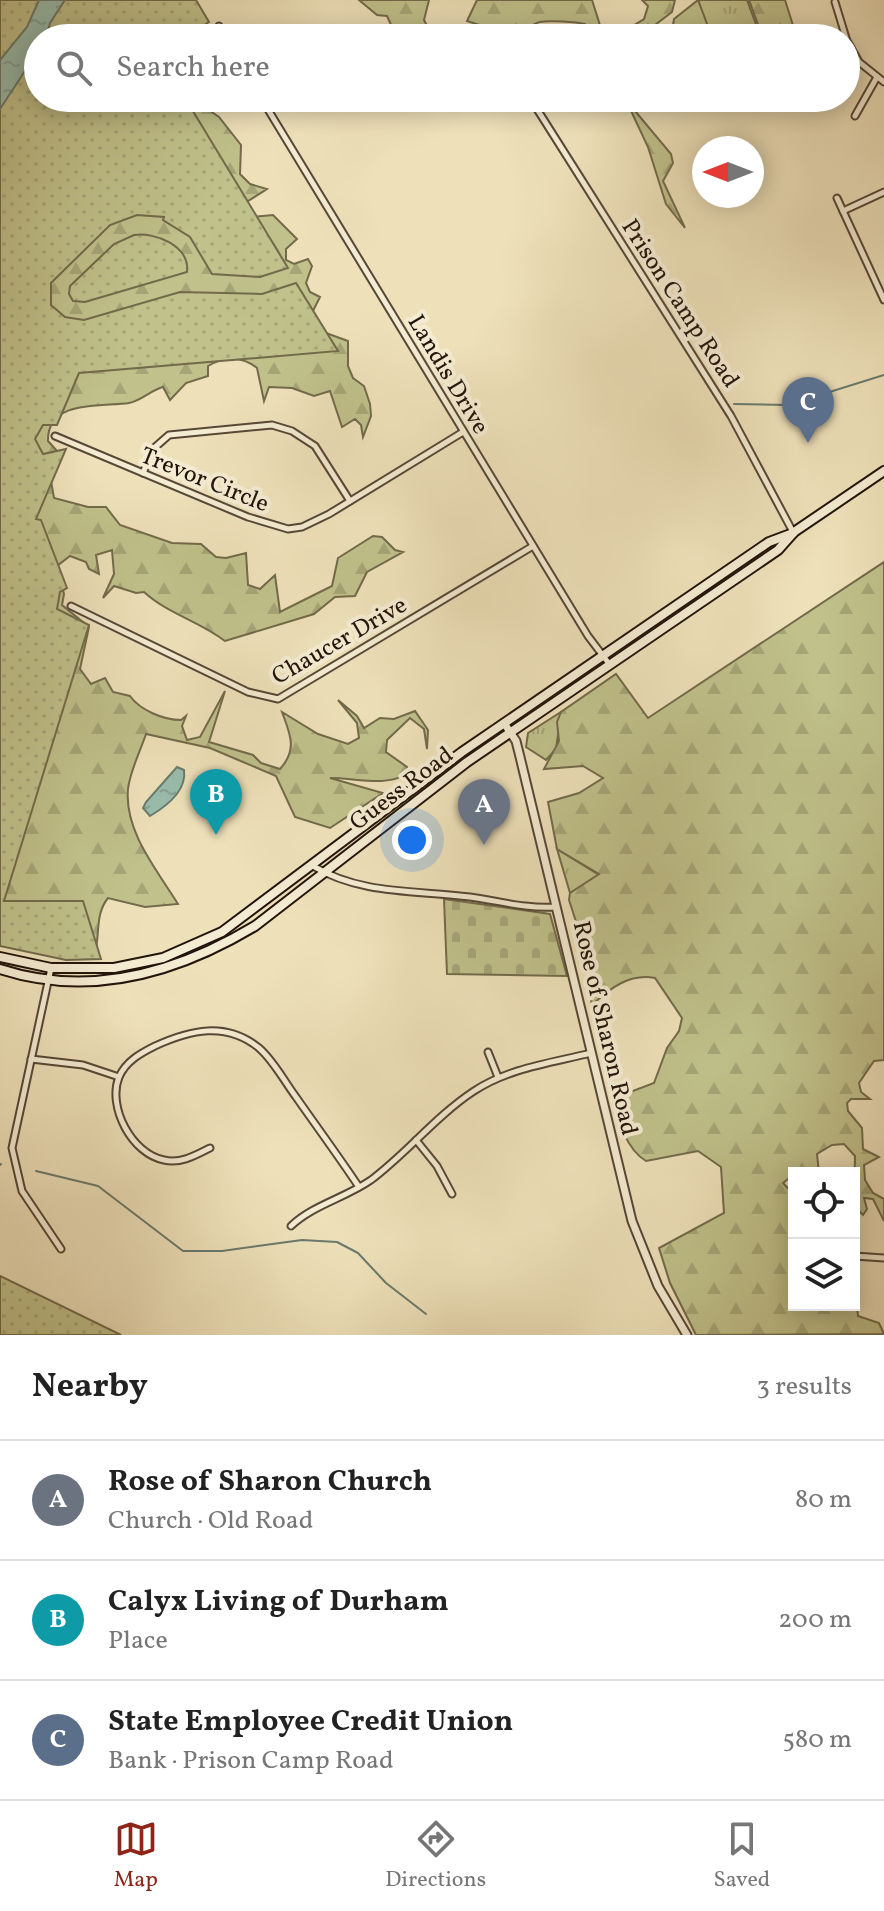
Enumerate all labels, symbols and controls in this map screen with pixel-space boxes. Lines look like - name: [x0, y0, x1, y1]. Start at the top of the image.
- search box: [24, 24, 860, 112]
- icon: search: [52, 46, 96, 90]
- text: Search here: [116, 47, 270, 89]
- north arrow: [692, 136, 764, 208]
- street label: Prison Camp Road: [612, 213, 747, 395]
- street label: Landis Drive: [398, 309, 496, 441]
- pin: C: [782, 377, 834, 443]
- street label: Trevor Circle: [135, 440, 274, 522]
- street label: Chaucer Drive: [266, 589, 414, 694]
- street label: Guess Road: [343, 739, 461, 840]
- pin: B: [190, 769, 242, 835]
- pin: A: [458, 779, 510, 845]
- your location: [392, 820, 432, 860]
- street label: Rose of Sharon Road: [563, 918, 645, 1139]
- map controls: [788, 1167, 860, 1311]
- button: locate: [788, 1167, 860, 1239]
- button: layers: [788, 1239, 860, 1311]
- text: Nearby: [32, 1364, 148, 1411]
- text: 3 results: [756, 1369, 852, 1405]
- text: Rose of Sharon Church: [108, 1461, 432, 1503]
- text: A: [49, 1482, 67, 1518]
- text: 80 m: [795, 1482, 852, 1518]
- text: Church · Old Road: [108, 1503, 313, 1539]
- text: Calyx Living of Durham: [108, 1581, 449, 1623]
- text: B: [49, 1602, 67, 1638]
- text: 200 m: [778, 1602, 852, 1638]
- text: Place: [108, 1623, 168, 1659]
- text: State Employee Credit Union: [108, 1701, 513, 1743]
- text: C: [50, 1722, 66, 1758]
- text: 580 m: [782, 1722, 852, 1758]
- text: Bank · Prison Camp Road: [108, 1743, 394, 1779]
- tab: Map: [114, 1817, 158, 1896]
- tab: Directions: [385, 1817, 486, 1896]
- tab: Saved: [714, 1817, 770, 1896]

